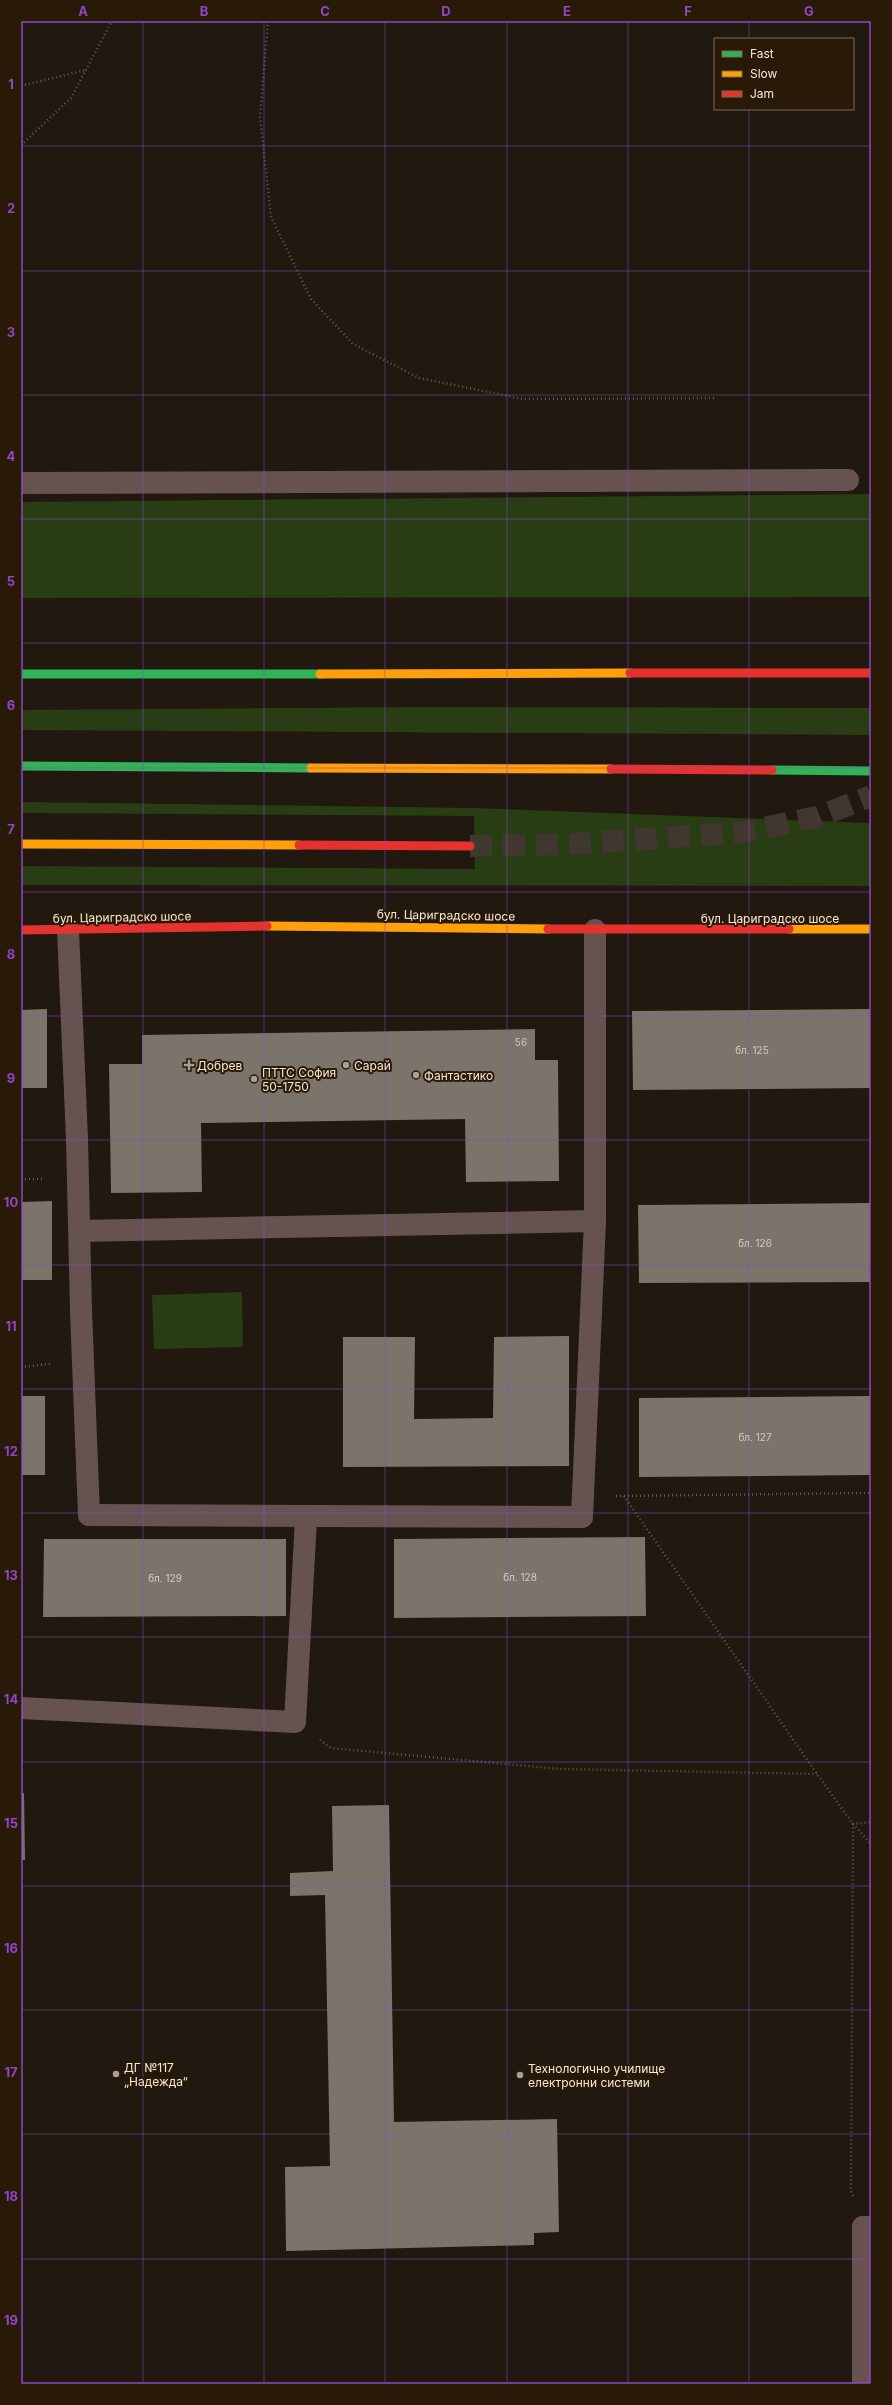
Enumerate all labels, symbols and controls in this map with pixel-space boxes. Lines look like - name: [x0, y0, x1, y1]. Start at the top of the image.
- text: A: [78, 3, 88, 19]
- text: B: [200, 3, 209, 19]
- text: C: [320, 3, 330, 19]
- text: D: [441, 3, 451, 19]
- text: E: [563, 3, 571, 19]
- text: F: [684, 3, 692, 19]
- text: G: [804, 3, 814, 19]
- legend: [714, 38, 854, 110]
- text: Fast: [750, 46, 774, 61]
- text: Slow: [750, 66, 778, 81]
- text: 1: [8, 76, 14, 92]
- text: Jam: [750, 86, 774, 101]
- text: 2: [7, 200, 15, 216]
- text: 3: [7, 324, 15, 340]
- text: 4: [7, 448, 16, 464]
- text: 5: [7, 573, 15, 589]
- text: 6: [7, 697, 15, 713]
- text: 7: [7, 821, 15, 837]
- street label: бул. Цариградско шосе: [377, 906, 515, 924]
- street label: бул. Цариградско шосе: [53, 908, 191, 926]
- street label: бул. Цариградско шосе: [701, 911, 839, 926]
- text: 8: [7, 946, 15, 962]
- house number: 56: [515, 1036, 527, 1048]
- house number: бл. 125: [735, 1044, 769, 1056]
- place label: Добрев: [197, 1058, 242, 1073]
- place label: Сарай: [354, 1058, 391, 1073]
- marker: Добрев: [184, 1060, 194, 1070]
- marker: Сарай: [341, 1060, 351, 1070]
- place label: ПТТС София 50-1750: [262, 1065, 336, 1094]
- place label: Фантастико: [424, 1068, 493, 1083]
- text: 9: [7, 1070, 15, 1086]
- marker: Фантастико: [411, 1070, 421, 1080]
- marker: ПТТС София 50-1750: [249, 1074, 259, 1084]
- text: 10: [4, 1194, 18, 1210]
- house number: бл. 126: [738, 1237, 772, 1249]
- text: 11: [5, 1318, 17, 1334]
- house number: бл. 127: [738, 1431, 772, 1443]
- text: 12: [4, 1443, 18, 1459]
- text: 13: [4, 1567, 18, 1583]
- house number: бл. 128: [503, 1571, 537, 1583]
- house number: бл. 129: [148, 1572, 182, 1584]
- text: 14: [4, 1691, 18, 1707]
- text: 15: [4, 1815, 18, 1831]
- text: 16: [4, 1940, 18, 1956]
- place label: ДГ №117 „Надежда“: [124, 2060, 188, 2089]
- place label: Технологично училище електронни системи: [528, 2061, 665, 2090]
- text: 17: [4, 2064, 18, 2080]
- marker: ДГ №117 „Надежда“: [111, 2069, 121, 2079]
- marker: Технологично училище електронни системи: [515, 2070, 525, 2080]
- text: 18: [4, 2188, 18, 2204]
- text: 19: [4, 2312, 18, 2328]

